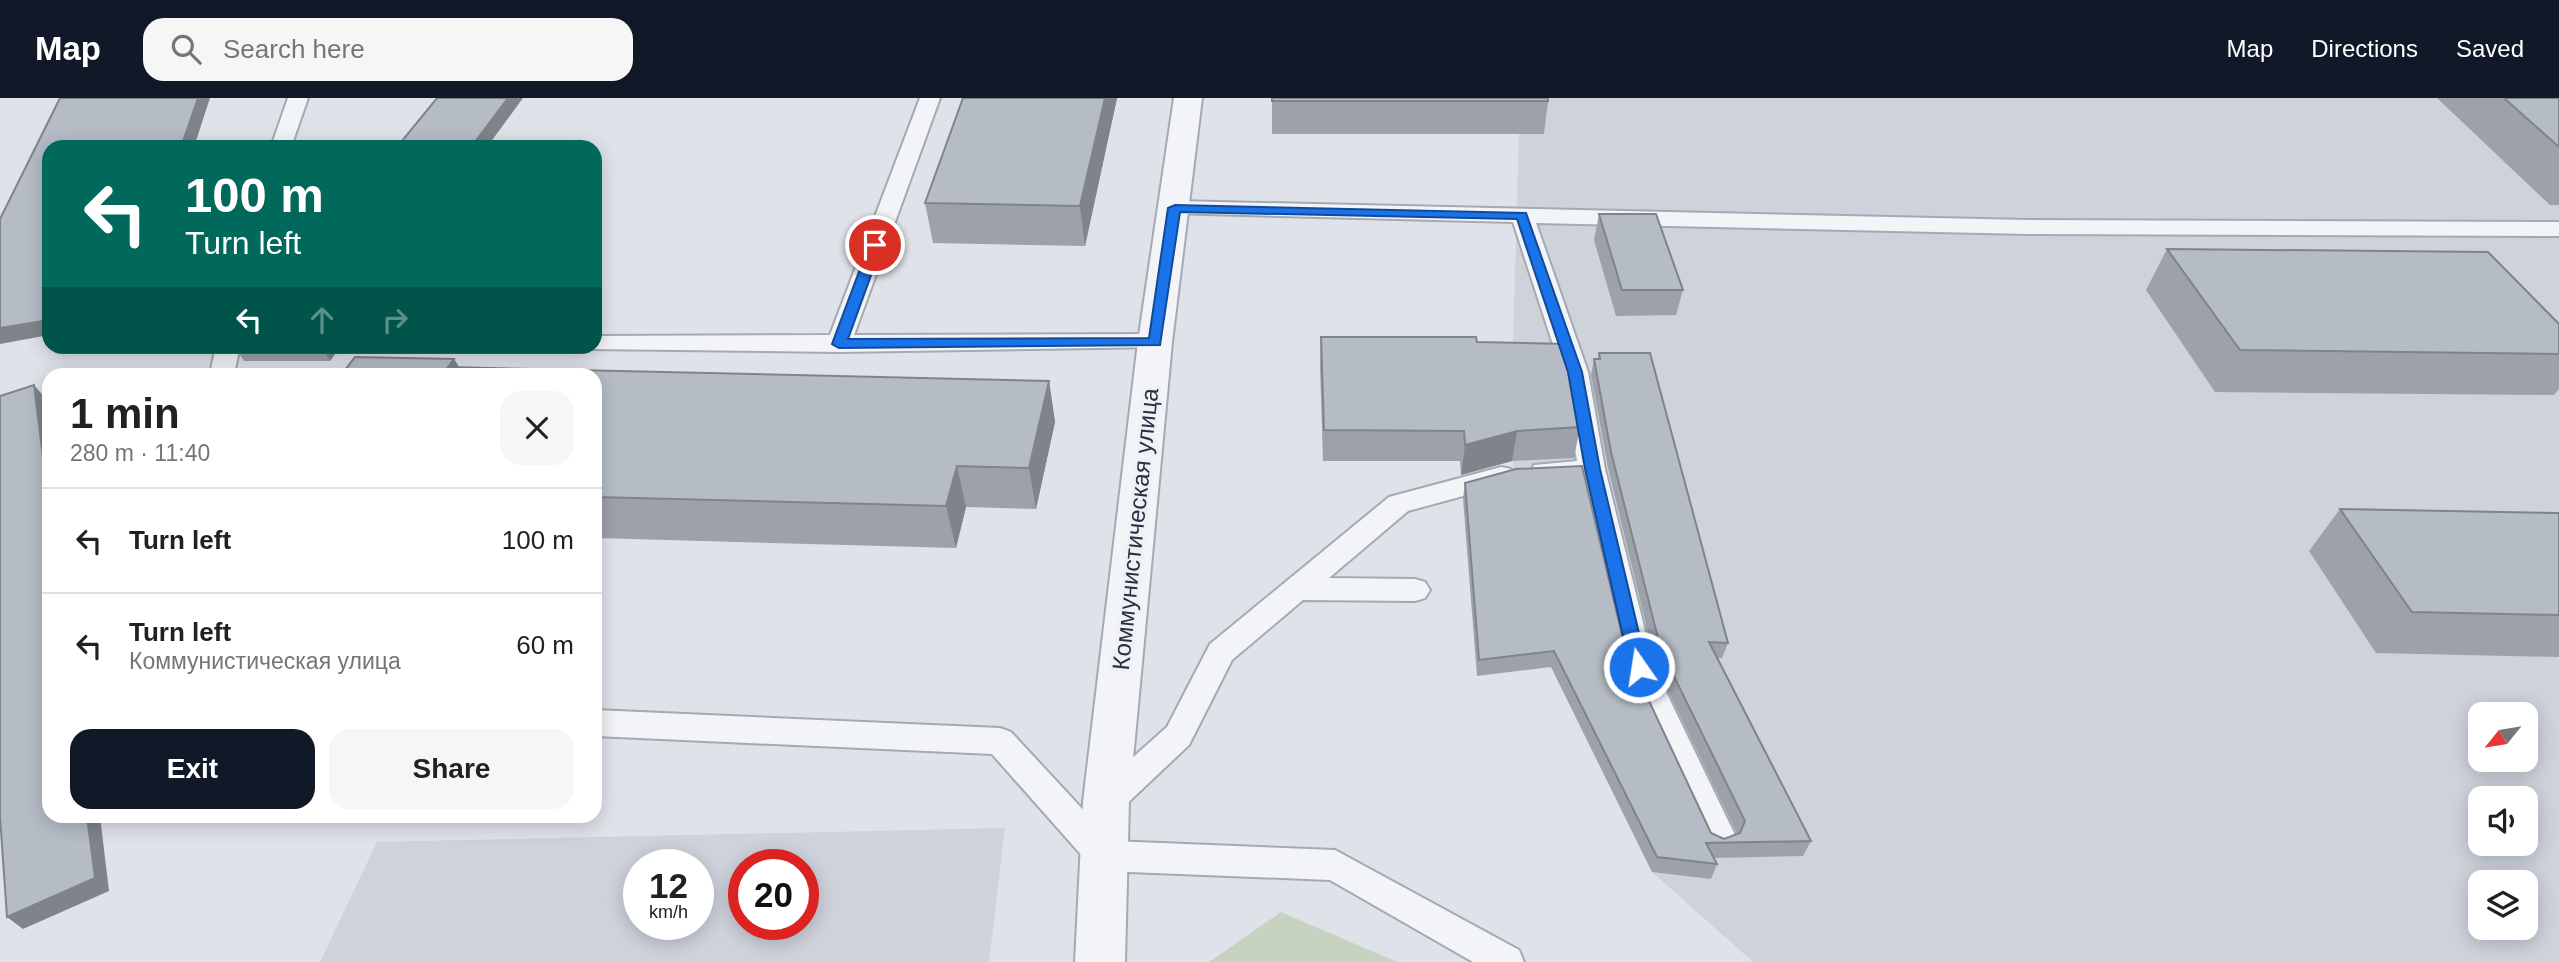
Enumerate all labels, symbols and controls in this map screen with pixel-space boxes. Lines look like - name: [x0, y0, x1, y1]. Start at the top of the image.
- search box: [143, 18, 633, 81]
- text: Map: [35, 30, 101, 67]
- icon: search: [167, 30, 205, 68]
- text: Search here: [223, 34, 365, 64]
- text: Map: [2227, 35, 2273, 62]
- text: Directions: [2311, 35, 2418, 62]
- text: Saved: [2456, 35, 2524, 62]
- icon: left: [70, 168, 161, 259]
- text: 100 m: [185, 168, 324, 222]
- pin: [845, 215, 905, 275]
- text: Turn left: [185, 225, 301, 261]
- icon: arrive: [856, 226, 894, 264]
- icon: left: [230, 301, 268, 339]
- icon: ahead: [303, 301, 341, 339]
- icon: right: [376, 301, 414, 339]
- street label: Коммунистическая улица: [1107, 386, 1163, 671]
- text: 1 min: [70, 390, 180, 437]
- button: close: [500, 391, 574, 465]
- text: 280 m · 11:40: [70, 440, 210, 466]
- icon: left: [70, 522, 108, 560]
- text: Turn left: [129, 525, 231, 555]
- text: 100 m: [502, 525, 574, 555]
- text: Turn left: [129, 617, 231, 647]
- icon: left: [70, 627, 108, 665]
- text: 60 m: [516, 630, 574, 660]
- position arrow: [1602, 630, 1676, 704]
- text: Коммунистическая улица: [129, 648, 401, 674]
- north arrow: [2468, 702, 2538, 772]
- map controls: [2468, 702, 2538, 940]
- button: Exit: [70, 729, 315, 809]
- button: Share: [329, 729, 574, 809]
- button: sound: [2468, 786, 2538, 856]
- speed limit sign: 20: [728, 849, 819, 940]
- text: 12: [649, 866, 688, 905]
- button: layers: [2468, 870, 2538, 940]
- text: km/h: [649, 902, 688, 922]

